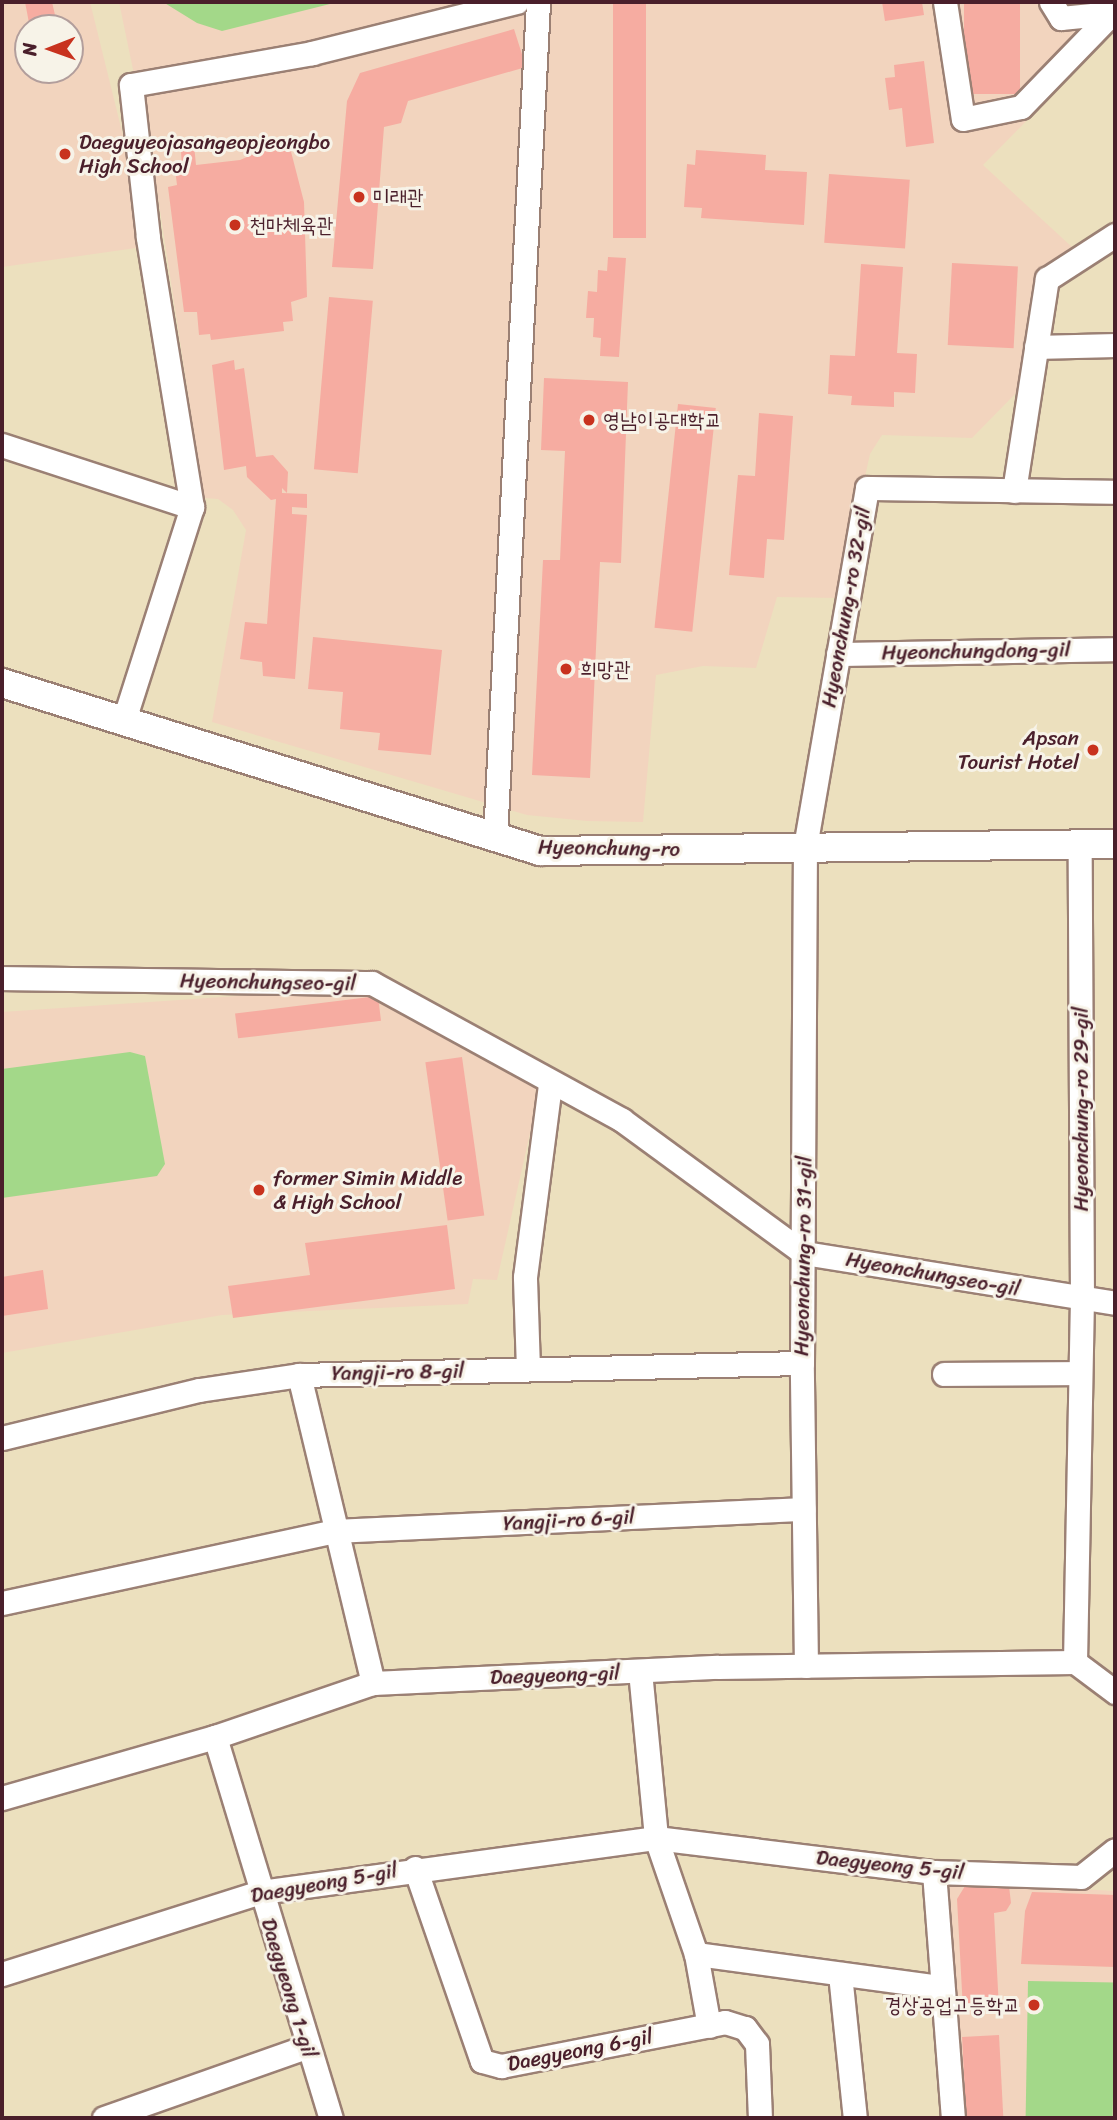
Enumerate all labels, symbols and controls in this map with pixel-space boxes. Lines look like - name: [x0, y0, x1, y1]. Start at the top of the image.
- north arrow: [14, 14, 84, 84]
- text: N: [13, 42, 46, 56]
- place label: Daeguyeojasangeopjeongbo High School: [79, 129, 330, 179]
- marker: Daeguyeojasangeopjeongbo High School: [57, 146, 73, 162]
- place label: 미래관: [373, 184, 424, 210]
- marker: 미래관: [351, 189, 367, 205]
- place label: 천마체육관: [249, 212, 333, 238]
- marker: 천마체육관: [227, 217, 243, 233]
- place label: 영남이공대학교: [603, 407, 721, 433]
- marker: 영남이공대학교: [581, 412, 597, 428]
- street label: Hyeonchung-ro 32-gil: [816, 505, 876, 709]
- street label: Hyeonchungdong-gil: [881, 637, 1071, 665]
- place label: 희망관: [580, 656, 631, 682]
- marker: 희망관: [558, 661, 574, 677]
- place label: Apsan Tourist Hotel: [958, 725, 1079, 775]
- marker: Apsan Tourist Hotel: [1085, 742, 1101, 758]
- street label: Hyeonchung-ro: [538, 834, 680, 862]
- street label: Hyeonchungseo-gil: [180, 968, 356, 996]
- street label: Hyeonchung-ro 29-gil: [1068, 1007, 1094, 1211]
- street label: Hyeonchung-ro 31-gil: [789, 1156, 817, 1356]
- place label: former Simin Middle & High School: [273, 1165, 462, 1215]
- marker: former Simin Middle & High School: [251, 1182, 267, 1198]
- street label: Hyeonchungseo-gil: [844, 1246, 1022, 1302]
- street label: Yangji-ro 8-gil: [331, 1358, 465, 1386]
- street label: Yangji-ro 6-gil: [502, 1504, 636, 1536]
- street label: Daegyeong-gil: [489, 1660, 621, 1690]
- street label: Daegyeong 5-gil: [815, 1845, 965, 1885]
- street label: Daegyeong 5-gil: [249, 1858, 399, 1908]
- street label: Daegyeong 1-gil: [256, 1915, 322, 2061]
- place label: 경상공업고등학교: [885, 1992, 1020, 2018]
- marker: 경상공업고등학교: [1026, 1997, 1042, 2013]
- street label: Daegyeong 6-gil: [505, 2024, 655, 2076]

